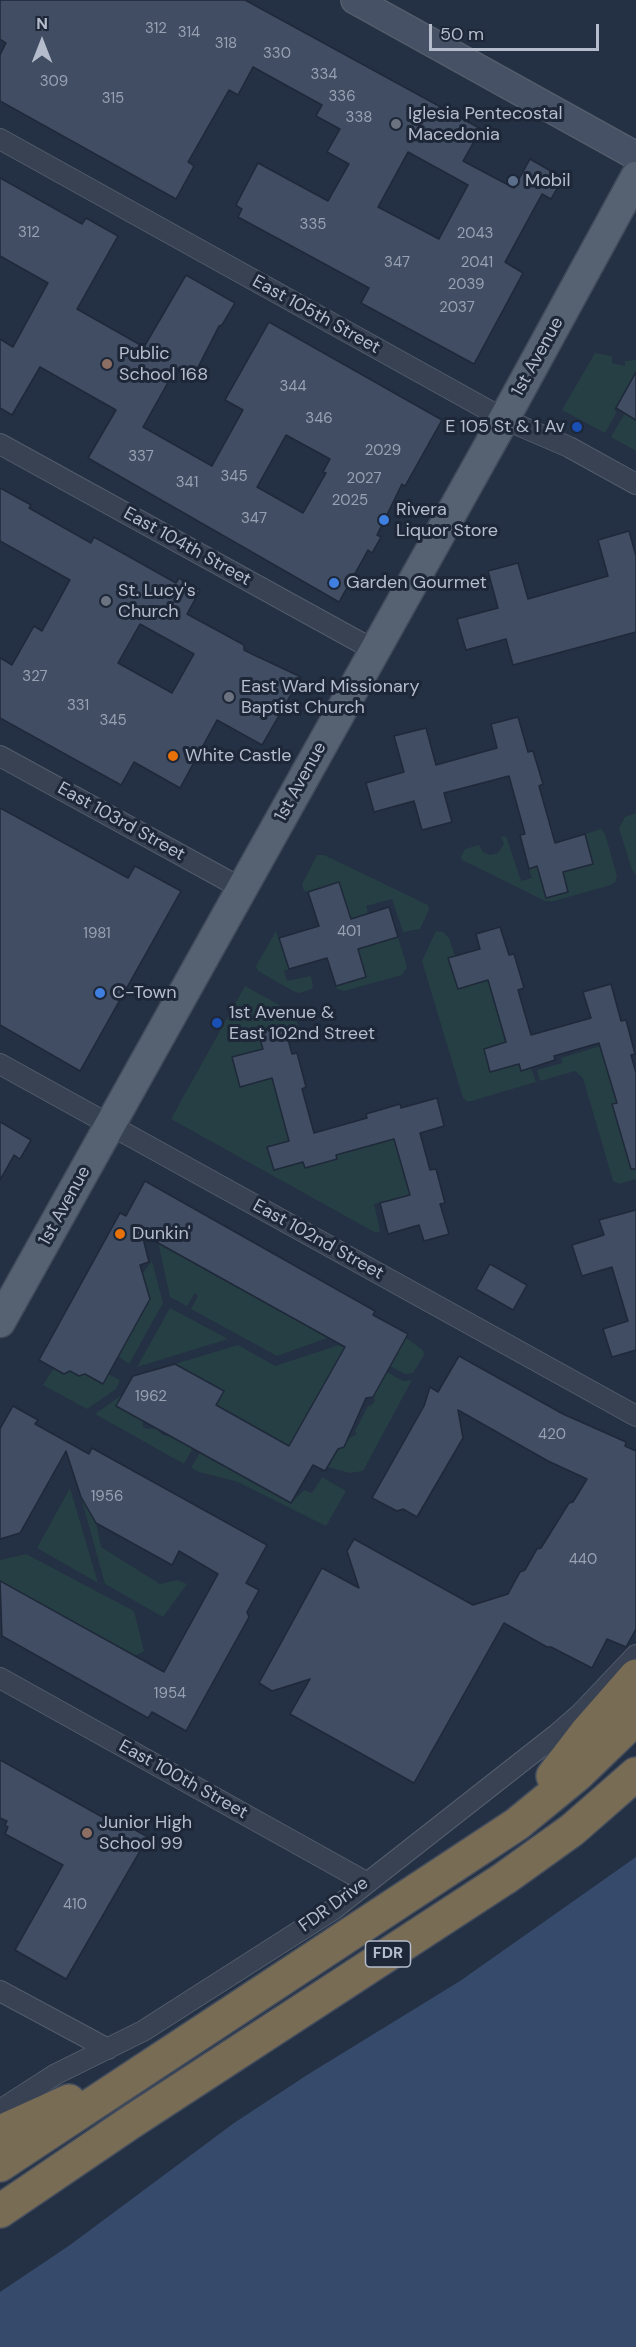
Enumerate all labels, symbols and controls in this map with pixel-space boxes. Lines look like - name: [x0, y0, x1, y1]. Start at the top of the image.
- north arrow: [12, 12, 72, 72]
- scale bar: [432, 12, 602, 50]
- text: N: [36, 13, 48, 34]
- house number: 312: [145, 20, 167, 38]
- text: 50 m: [440, 22, 484, 46]
- house number: 314: [178, 24, 200, 42]
- house number: 318: [215, 35, 237, 53]
- house number: 330: [263, 45, 291, 63]
- house number: 334: [311, 66, 337, 84]
- house number: 309: [40, 73, 68, 91]
- house number: 336: [328, 88, 356, 106]
- house number: 315: [102, 90, 124, 108]
- place label: Iglesia Pentecostal Macedonia: [408, 103, 562, 146]
- house number: 338: [346, 109, 372, 127]
- marker: Iglesia Pentecostal Macedonia: [389, 117, 403, 131]
- place label: Mobil: [525, 170, 570, 192]
- marker: Mobil: [506, 174, 520, 188]
- house number: 335: [300, 216, 326, 234]
- house number: 312: [18, 224, 40, 242]
- house number: 2043: [457, 225, 493, 243]
- house number: 347: [384, 254, 410, 272]
- house number: 2041: [461, 254, 493, 272]
- street label: East 105th Street: [248, 271, 384, 359]
- house number: 2039: [448, 276, 484, 294]
- house number: 2037: [439, 299, 475, 317]
- street label: 1st Avenue: [507, 314, 569, 400]
- place label: Public School 168: [119, 343, 208, 386]
- marker: Public School 168: [100, 357, 114, 371]
- house number: 344: [279, 378, 307, 396]
- house number: 346: [305, 410, 333, 428]
- place label: E 105 St & 1 Av: [445, 416, 565, 438]
- marker: E 105 St & 1 Av: [570, 420, 584, 434]
- house number: 2029: [365, 442, 401, 460]
- house number: 337: [128, 448, 154, 466]
- house number: 345: [220, 468, 248, 486]
- house number: 2027: [347, 470, 381, 488]
- house number: 341: [176, 474, 198, 492]
- house number: 2025: [332, 492, 368, 510]
- place label: Rivera Liquor Store: [396, 499, 498, 542]
- street label: East 104th Street: [119, 503, 255, 591]
- house number: 347: [241, 510, 267, 528]
- marker: Rivera Liquor Store: [377, 513, 391, 527]
- place label: Garden Gourmet: [346, 572, 487, 594]
- marker: Garden Gourmet: [327, 576, 341, 590]
- place label: St. Lucy's Church: [118, 580, 196, 622]
- marker: St. Lucy's Church: [99, 594, 113, 608]
- house number: 327: [22, 668, 48, 686]
- place label: East Ward Missionary Baptist Church: [241, 676, 419, 718]
- marker: East Ward Missionary Baptist Church: [222, 690, 236, 704]
- house number: 331: [67, 697, 89, 715]
- house number: 345: [99, 712, 127, 730]
- street label: 1st Avenue: [270, 739, 332, 825]
- place label: White Castle: [185, 745, 292, 767]
- marker: White Castle: [166, 749, 180, 763]
- street label: East 103rd Street: [53, 778, 189, 866]
- house number: 401: [337, 923, 361, 941]
- house number: 1981: [83, 925, 111, 943]
- place label: C-Town: [112, 982, 177, 1004]
- marker: C-Town: [93, 986, 107, 1000]
- place label: 1st Avenue & East 102nd Street: [229, 1002, 375, 1044]
- marker: 1st Avenue & East 102nd Street: [210, 1016, 224, 1030]
- street label: 1st Avenue: [34, 1163, 96, 1249]
- street label: East 102nd Street: [249, 1195, 387, 1285]
- place label: Dunkin': [132, 1223, 191, 1245]
- marker: Dunkin': [113, 1227, 127, 1241]
- house number: 1962: [135, 1388, 167, 1406]
- house number: 420: [538, 1426, 566, 1444]
- house number: 1956: [91, 1488, 123, 1506]
- house number: 440: [569, 1551, 597, 1569]
- house number: 1954: [154, 1685, 186, 1703]
- street label: East 100th Street: [115, 1736, 251, 1824]
- place label: Junior High School 99: [99, 1812, 192, 1854]
- marker: Junior High School 99: [80, 1826, 94, 1840]
- street label: FDR Drive: [295, 1873, 373, 1937]
- house number: 410: [63, 1896, 87, 1914]
- road number: FDR: [366, 1941, 410, 1967]

